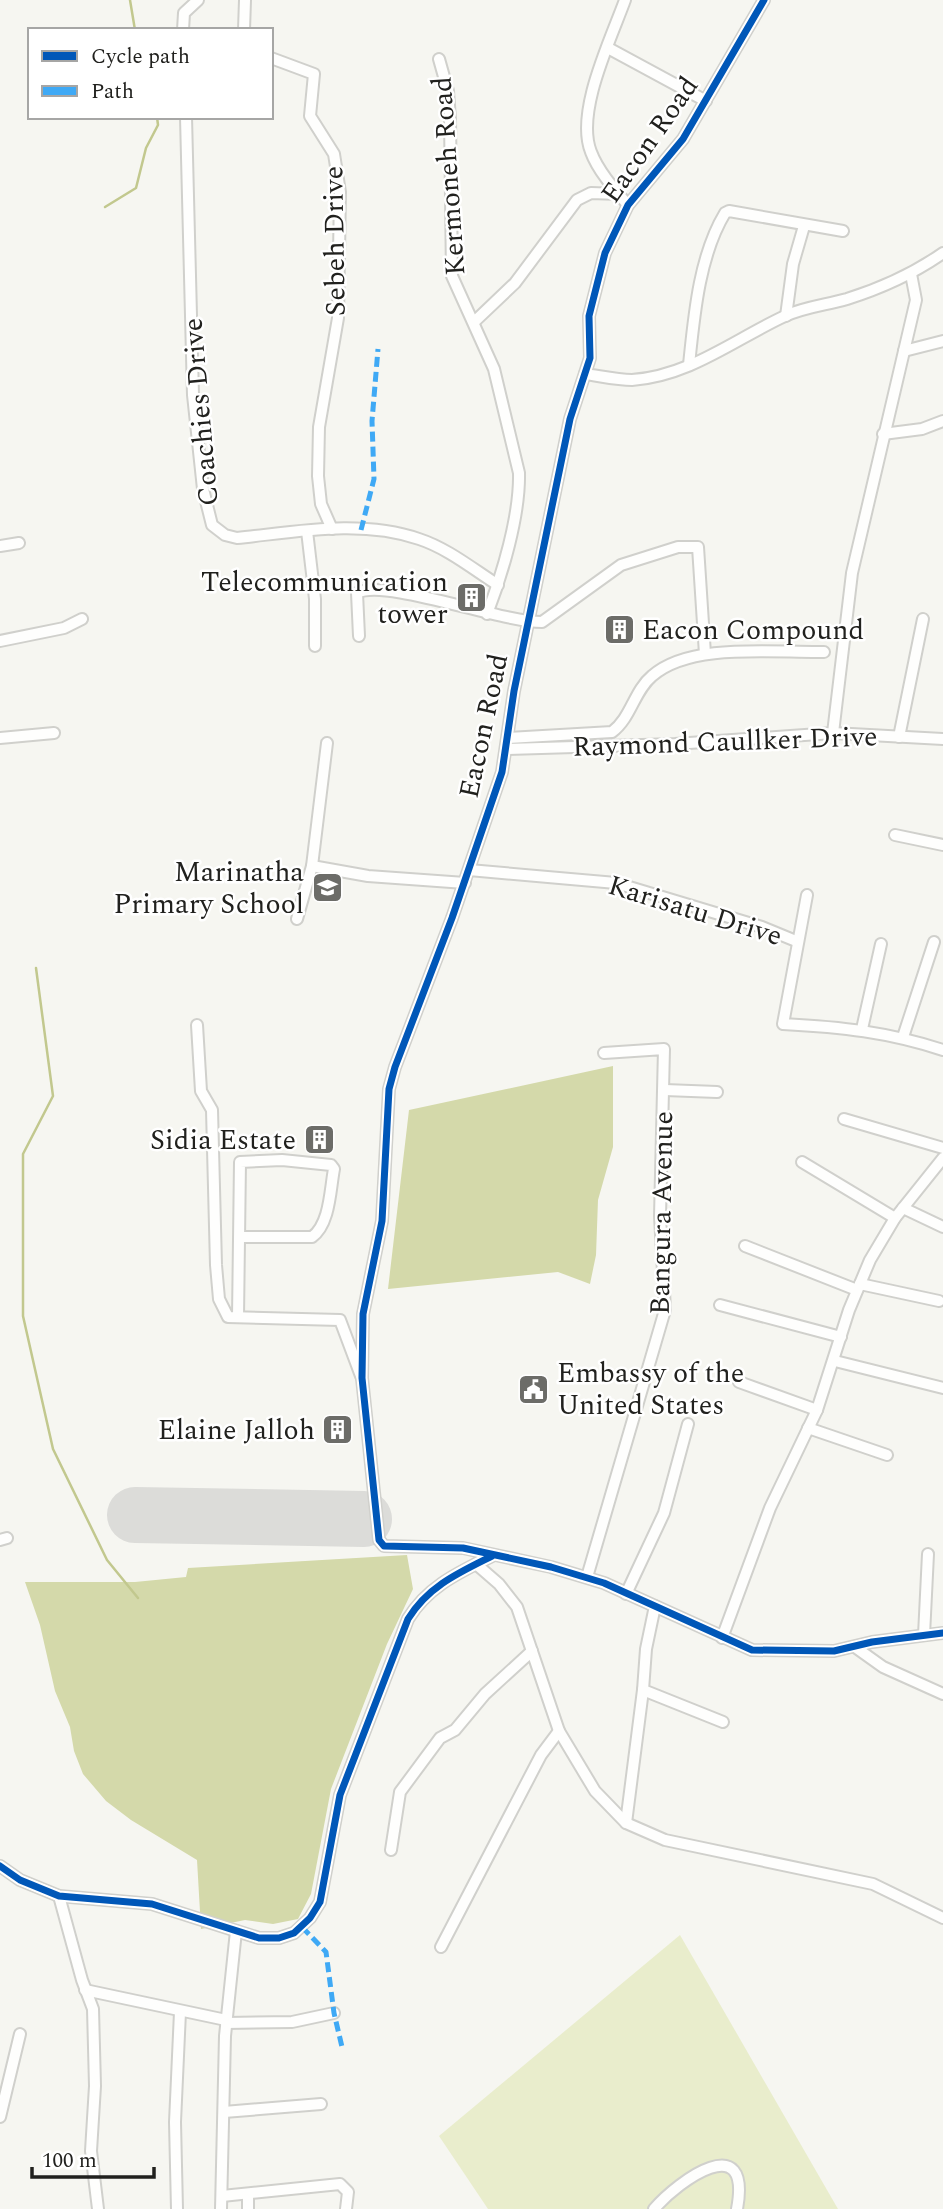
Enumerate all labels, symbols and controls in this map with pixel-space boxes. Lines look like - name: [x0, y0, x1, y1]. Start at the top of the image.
- legend: [28, 28, 273, 119]
- text: Cycle path: [91, 41, 190, 73]
- street label: Eacon Road: [590, 68, 710, 212]
- street label: Kermoneh Road: [421, 75, 477, 277]
- text: Path: [91, 76, 134, 108]
- street label: Sebeh Drive: [312, 166, 358, 316]
- street label: Coachies Drive: [171, 316, 231, 508]
- place label: Telecommunication tower: [201, 561, 448, 636]
- building icon: Telecommunication tower: [454, 581, 488, 615]
- place label: Eacon Compound: [642, 609, 864, 652]
- building icon: Eacon Compound: [602, 613, 636, 647]
- street label: Eacon Road: [448, 650, 520, 802]
- street label: Raymond Caullker Drive: [572, 715, 878, 769]
- place label: Marinatha Primary School: [114, 851, 304, 926]
- street label: Karisatu Drive: [603, 864, 787, 958]
- school or university icon: Marinatha Primary School: [310, 871, 344, 905]
- street label: Bangura Avenue: [639, 1111, 685, 1315]
- place label: Sidia Estate: [150, 1119, 296, 1162]
- building icon: Sidia Estate: [302, 1123, 336, 1157]
- place label: Embassy of the United States: [557, 1352, 744, 1427]
- public building icon: Embassy of the United States: [517, 1372, 551, 1406]
- place label: Elaine Jalloh: [158, 1409, 315, 1452]
- building icon: Elaine Jalloh: [321, 1413, 355, 1447]
- scale bar: [32, 2136, 154, 2180]
- text: 100 m: [42, 2145, 97, 2177]

